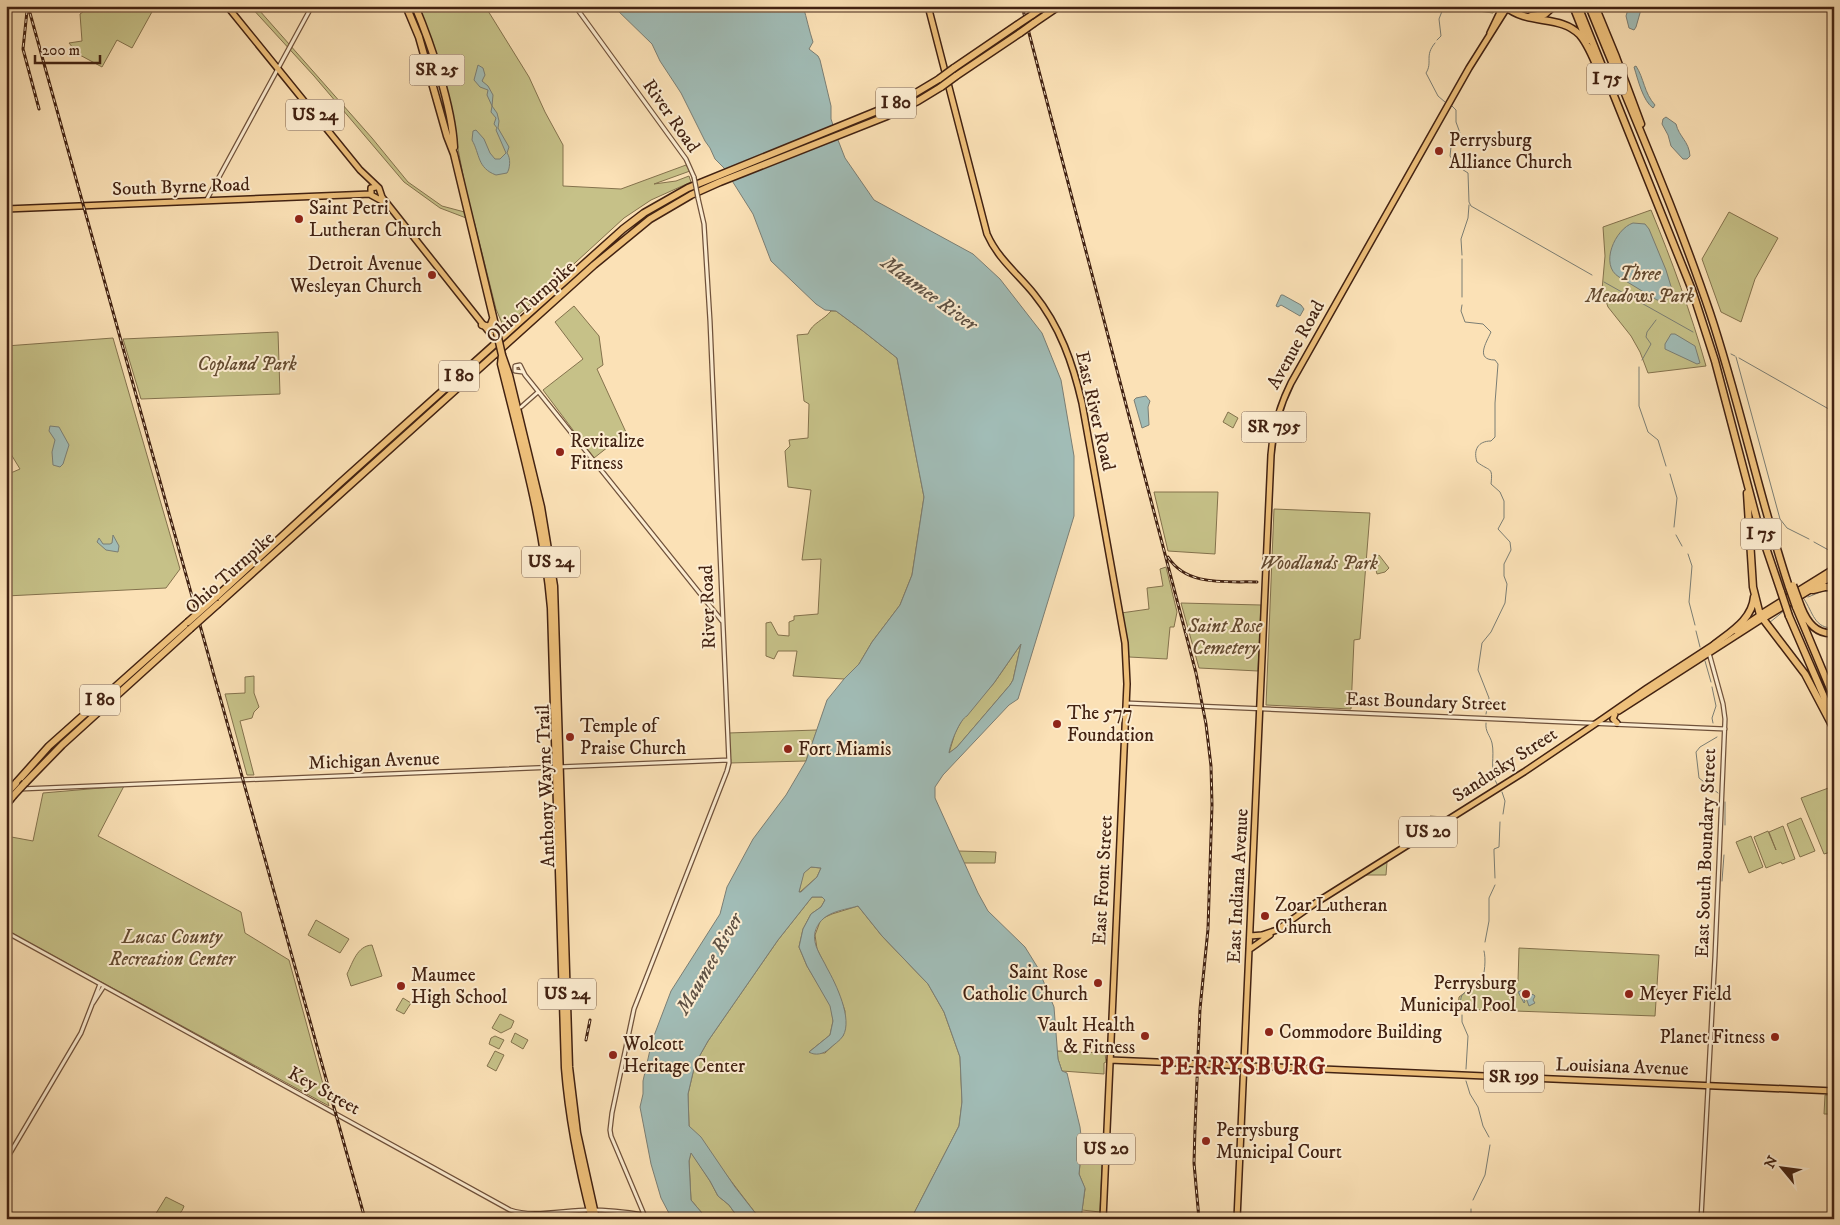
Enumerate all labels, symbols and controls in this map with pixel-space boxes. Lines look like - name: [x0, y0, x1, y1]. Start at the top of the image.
- scale bar: [35, 32, 100, 64]
- text: 200 m: [42, 41, 80, 60]
- road number: SR 25: [410, 54, 464, 86]
- road number: I 75: [1587, 64, 1627, 95]
- street label: River Road: [637, 75, 705, 158]
- road number: I 80: [876, 88, 916, 119]
- road number: US 24: [286, 100, 344, 130]
- place label: Perrysburg Alliance Church: [1449, 129, 1572, 174]
- marker: Perrysburg Alliance Church: [1433, 145, 1445, 157]
- street label: South Byrne Road: [112, 173, 251, 201]
- place label: Saint Petri Lutheran Church: [309, 197, 442, 242]
- marker: Saint Petri Lutheran Church: [293, 213, 305, 225]
- water label: Maumee River: [874, 250, 983, 338]
- place label: Detroit Avenue Wesleyan Church: [289, 253, 422, 298]
- street label: Ohio Turnpike: [482, 256, 581, 348]
- park label: Three Meadows Park: [1584, 263, 1694, 308]
- marker: Detroit Avenue Wesleyan Church: [426, 269, 438, 281]
- street label: Avenue Road: [1262, 296, 1330, 394]
- street label: East River Road: [1070, 349, 1120, 474]
- park label: Copland Park: [197, 353, 297, 377]
- road number: I 80: [439, 361, 479, 392]
- road number: SR 795: [1242, 412, 1306, 442]
- place label: Revitalize Fitness: [570, 430, 645, 475]
- marker: Revitalize Fitness: [554, 446, 566, 458]
- road number: I 75: [1741, 518, 1781, 550]
- street label: Ohio Turnpike: [181, 527, 280, 619]
- road number: US 24: [522, 546, 580, 578]
- park label: Woodlands Park: [1260, 552, 1378, 575]
- street label: River Road: [695, 564, 721, 649]
- park label: Saint Rose Cemetery: [1187, 615, 1263, 660]
- road number: I 80: [80, 684, 120, 716]
- street label: East Boundary Street: [1345, 688, 1507, 716]
- place label: The 577 Foundation: [1067, 702, 1154, 747]
- street label: Anthony Wayne Trail: [532, 704, 560, 868]
- place label: Temple of Praise Church: [580, 715, 686, 760]
- marker: The 577 Foundation: [1051, 718, 1063, 730]
- street label: Sandusky Street: [1448, 723, 1562, 807]
- marker: Temple of Praise Church: [564, 731, 576, 743]
- place label: Fort Miamis: [798, 738, 891, 761]
- marker: Fort Miamis: [782, 743, 794, 755]
- street label: Michigan Avenue: [308, 747, 440, 775]
- street label: East South Boundary Street: [1691, 748, 1721, 958]
- street label: East Indiana Avenue: [1222, 808, 1254, 964]
- street label: East Front Street: [1088, 814, 1118, 946]
- road number: US 20: [1399, 816, 1457, 848]
- place label: Zoar Lutheran Church: [1275, 894, 1388, 939]
- water label: Maumee River: [670, 907, 750, 1021]
- marker: Zoar Lutheran Church: [1259, 910, 1271, 922]
- park label: Lucas County Recreation Center: [108, 926, 237, 971]
- place label: Saint Rose Catholic Church: [962, 961, 1088, 1006]
- place label: Maumee High School: [411, 964, 508, 1009]
- place label: Perrysburg Municipal Pool: [1400, 972, 1517, 1017]
- marker: Saint Rose Catholic Church: [1092, 977, 1104, 989]
- road number: US 24: [538, 979, 596, 1010]
- marker: Maumee High School: [395, 980, 407, 992]
- place label: Meyer Field: [1639, 983, 1732, 1006]
- marker: Perrysburg Municipal Pool: [1520, 988, 1532, 1000]
- marker: Meyer Field: [1623, 988, 1635, 1000]
- place label: Vault Health & Fitness: [1037, 1014, 1135, 1059]
- place label: Commodore Building: [1279, 1021, 1442, 1044]
- marker: Commodore Building: [1263, 1026, 1275, 1038]
- place label: Planet Fitness: [1659, 1026, 1765, 1049]
- marker: Vault Health & Fitness: [1139, 1030, 1151, 1042]
- marker: Planet Fitness: [1769, 1031, 1781, 1043]
- place label: Wolcott Heritage Center: [622, 1033, 745, 1078]
- marker: Wolcott Heritage Center: [607, 1049, 619, 1061]
- district label: PERRYSBURG: [1160, 1052, 1326, 1082]
- street label: Louisiana Avenue: [1555, 1053, 1689, 1081]
- street label: Key Street: [284, 1062, 364, 1120]
- road number: SR 199: [1484, 1062, 1544, 1092]
- place label: Perrysburg Municipal Court: [1216, 1119, 1342, 1164]
- road number: US 20: [1077, 1134, 1135, 1164]
- marker: Perrysburg Municipal Court: [1200, 1135, 1212, 1147]
- north arrow: [1758, 1142, 1808, 1192]
- text: N: [1761, 1152, 1782, 1172]

